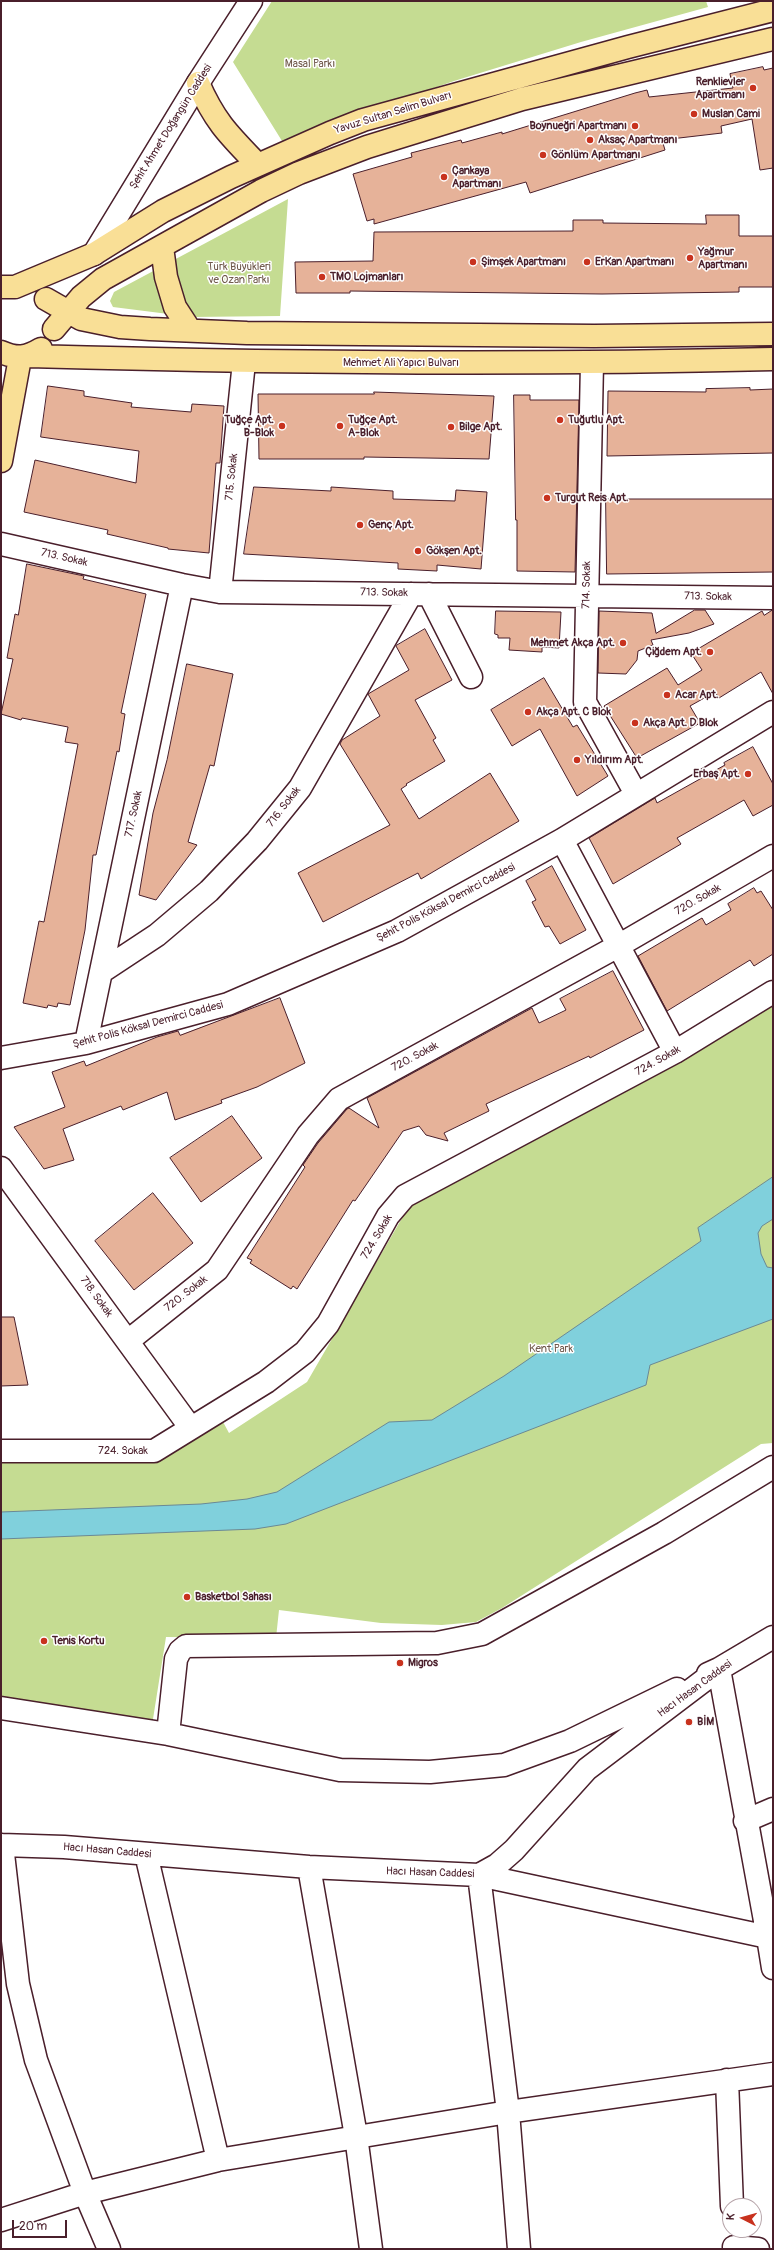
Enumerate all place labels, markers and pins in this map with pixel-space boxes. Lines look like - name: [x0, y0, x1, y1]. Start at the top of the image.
- place label: Renklievler Apartmanı: [695, 75, 745, 101]
- marker: Renklievler Apartmanı: [748, 83, 758, 93]
- place label: Muslan Cami: [702, 107, 760, 121]
- marker: Muslan Cami: [689, 109, 699, 119]
- place label: Boynueğri Apartmanı: [529, 119, 627, 133]
- marker: Boynueğri Apartmanı: [630, 121, 640, 131]
- place label: Aksaç Apartmanı: [598, 133, 677, 147]
- marker: Aksaç Apartmanı: [585, 135, 595, 145]
- place label: Gönlüm Apartmanı: [551, 148, 641, 162]
- marker: Gönlüm Apartmanı: [538, 150, 548, 160]
- place label: Çankaya Apartmanı: [452, 164, 502, 190]
- marker: Çankaya Apartmanı: [439, 172, 449, 182]
- place label: Yağmur Apartmanı: [698, 245, 748, 271]
- marker: Yağmur Apartmanı: [685, 253, 695, 263]
- place label: Şimşek Apartmanı: [481, 255, 566, 269]
- place label: ErKan Apartmanı: [595, 255, 674, 269]
- marker: Şimşek Apartmanı: [468, 257, 478, 267]
- marker: ErKan Apartmanı: [582, 257, 592, 267]
- place label: TMO Lojmanları: [330, 270, 403, 284]
- marker: TMO Lojmanları: [317, 272, 327, 282]
- place label: Tuğçe Apt. B-Blok: [224, 413, 274, 439]
- place label: Tuğçe Apt. A-Blok: [348, 413, 398, 439]
- place label: Tuğutlu Apt.: [568, 413, 625, 427]
- marker: Tuğutlu Apt.: [555, 415, 565, 425]
- place label: Bilge Apt.: [459, 420, 502, 434]
- marker: Tuğçe Apt. B-Blok: [277, 421, 287, 431]
- marker: Tuğçe Apt. A-Blok: [335, 421, 345, 431]
- marker: Bilge Apt.: [446, 422, 456, 432]
- place label: Turgut Reis Apt.: [555, 491, 628, 505]
- marker: Turgut Reis Apt.: [542, 493, 552, 503]
- place label: Genç Apt.: [368, 518, 414, 532]
- marker: Genç Apt.: [355, 520, 365, 530]
- place label: Gökşen Apt.: [426, 544, 482, 558]
- marker: Gökşen Apt.: [413, 546, 423, 556]
- place label: Mehmet Akça Apt.: [530, 636, 615, 650]
- marker: Mehmet Akça Apt.: [618, 638, 628, 648]
- place label: Çiğdem Apt.: [645, 645, 702, 659]
- marker: Çiğdem Apt.: [705, 647, 715, 657]
- place label: Acar Apt.: [675, 688, 718, 702]
- marker: Acar Apt.: [662, 690, 672, 700]
- place label: Akça Apt. C Blok: [536, 705, 611, 719]
- marker: Akça Apt. C Blok: [523, 707, 533, 717]
- place label: Akça Apt. D Blok: [643, 716, 718, 730]
- marker: Akça Apt. D Blok: [630, 718, 640, 728]
- place label: Yıldırım Apt.: [585, 753, 644, 767]
- marker: Yıldırım Apt.: [572, 755, 582, 765]
- place label: Erbaş Apt.: [693, 767, 740, 781]
- marker: Erbaş Apt.: [743, 769, 753, 779]
- place label: Basketbol Sahası: [195, 1590, 272, 1604]
- marker: Basketbol Sahası: [182, 1592, 192, 1602]
- place label: Tenis Kortu: [52, 1634, 105, 1648]
- marker: Tenis Kortu: [39, 1636, 49, 1646]
- place label: Migros: [408, 1656, 438, 1670]
- marker: Migros: [395, 1658, 405, 1668]
- place label: BİM: [697, 1715, 714, 1729]
- marker: BİM: [684, 1717, 694, 1727]

